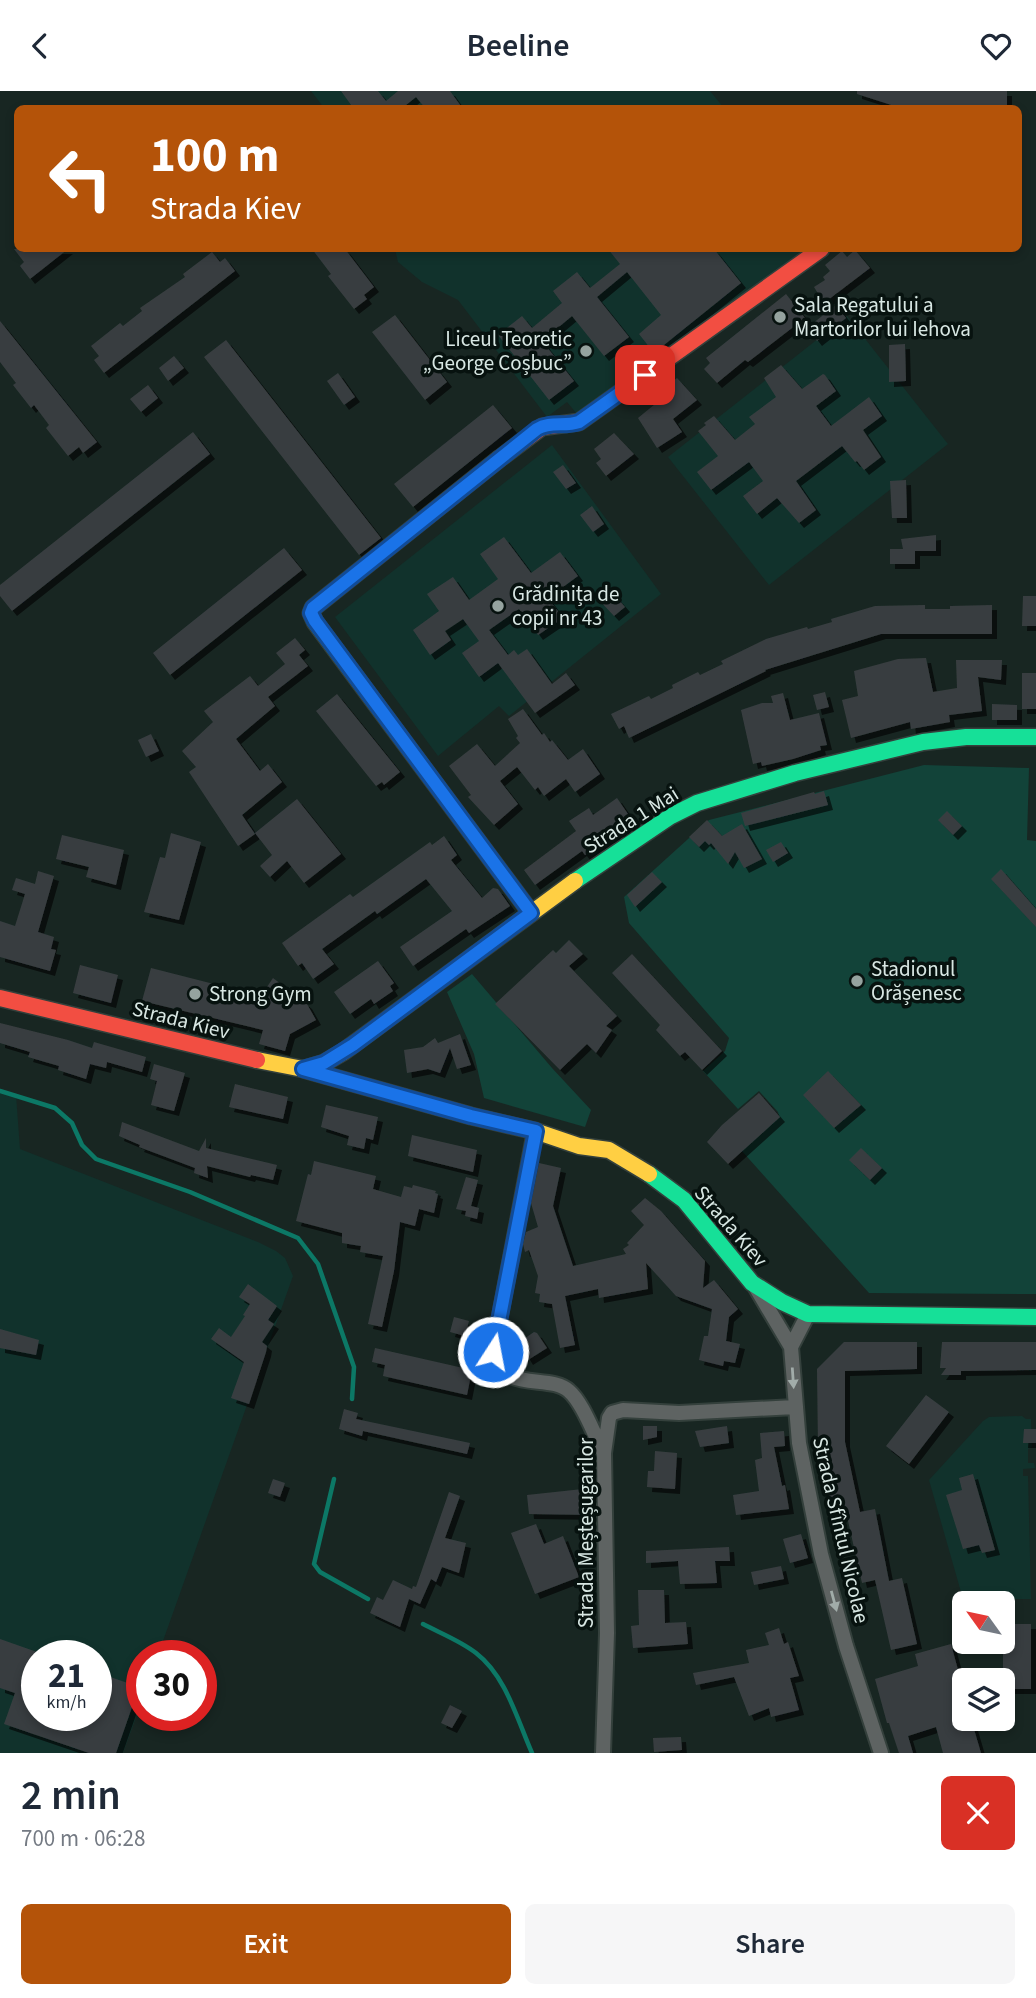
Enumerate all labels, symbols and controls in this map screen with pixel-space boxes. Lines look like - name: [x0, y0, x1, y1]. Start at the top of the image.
- text: Beeline: [467, 23, 569, 69]
- icon: back: [21, 27, 59, 65]
- icon: heart: [977, 27, 1015, 65]
- text: 100 m: [150, 121, 279, 191]
- icon: left: [35, 133, 126, 224]
- text: Strada Kiev: [150, 186, 301, 232]
- place label: Sala Regatului a Martorilor lui Iehova: [794, 290, 971, 344]
- marker: Sala Regatului a Martorilor lui Iehova: [772, 309, 788, 325]
- place label: Liceul Teoretic „George Coșbuc”: [423, 324, 572, 378]
- marker: Liceul Teoretic „George Coșbuc”: [578, 343, 594, 359]
- pin: [615, 345, 675, 405]
- icon: arrive: [626, 356, 664, 394]
- place label: Grădinița de copii nr 43: [512, 579, 619, 633]
- marker: Grădinița de copii nr 43: [490, 598, 506, 614]
- street label: Strada 1 Mai: [578, 779, 684, 861]
- place label: Stadionul Orășenesc: [871, 954, 962, 1008]
- marker: Stadionul Orășenesc: [849, 973, 865, 989]
- place label: Strong Gym: [209, 979, 312, 1009]
- marker: Strong Gym: [187, 986, 203, 1002]
- street label: Strada Kiev: [129, 993, 233, 1047]
- street label: Strada Kiev: [687, 1179, 775, 1273]
- position arrow: [456, 1315, 530, 1389]
- one-way arrow: [788, 1367, 799, 1389]
- street label: Strada Sfîntul Nicolae: [805, 1434, 877, 1626]
- street label: Strada Meșteșugarilor: [571, 1437, 601, 1628]
- one-way arrow: [829, 1591, 840, 1613]
- north arrow: [952, 1591, 1015, 1654]
- map controls: [952, 1591, 1015, 1731]
- speed limit sign: 30: [126, 1640, 217, 1731]
- text: 21: [48, 1651, 85, 1701]
- button: layers: [952, 1668, 1015, 1731]
- text: km/h: [47, 1690, 86, 1715]
- text: 2 min: [21, 1766, 121, 1826]
- button: close: [941, 1776, 1015, 1850]
- text: 700 m · 06:28: [21, 1822, 145, 1855]
- button: Exit: [21, 1904, 511, 1984]
- button: Share: [525, 1904, 1015, 1984]

